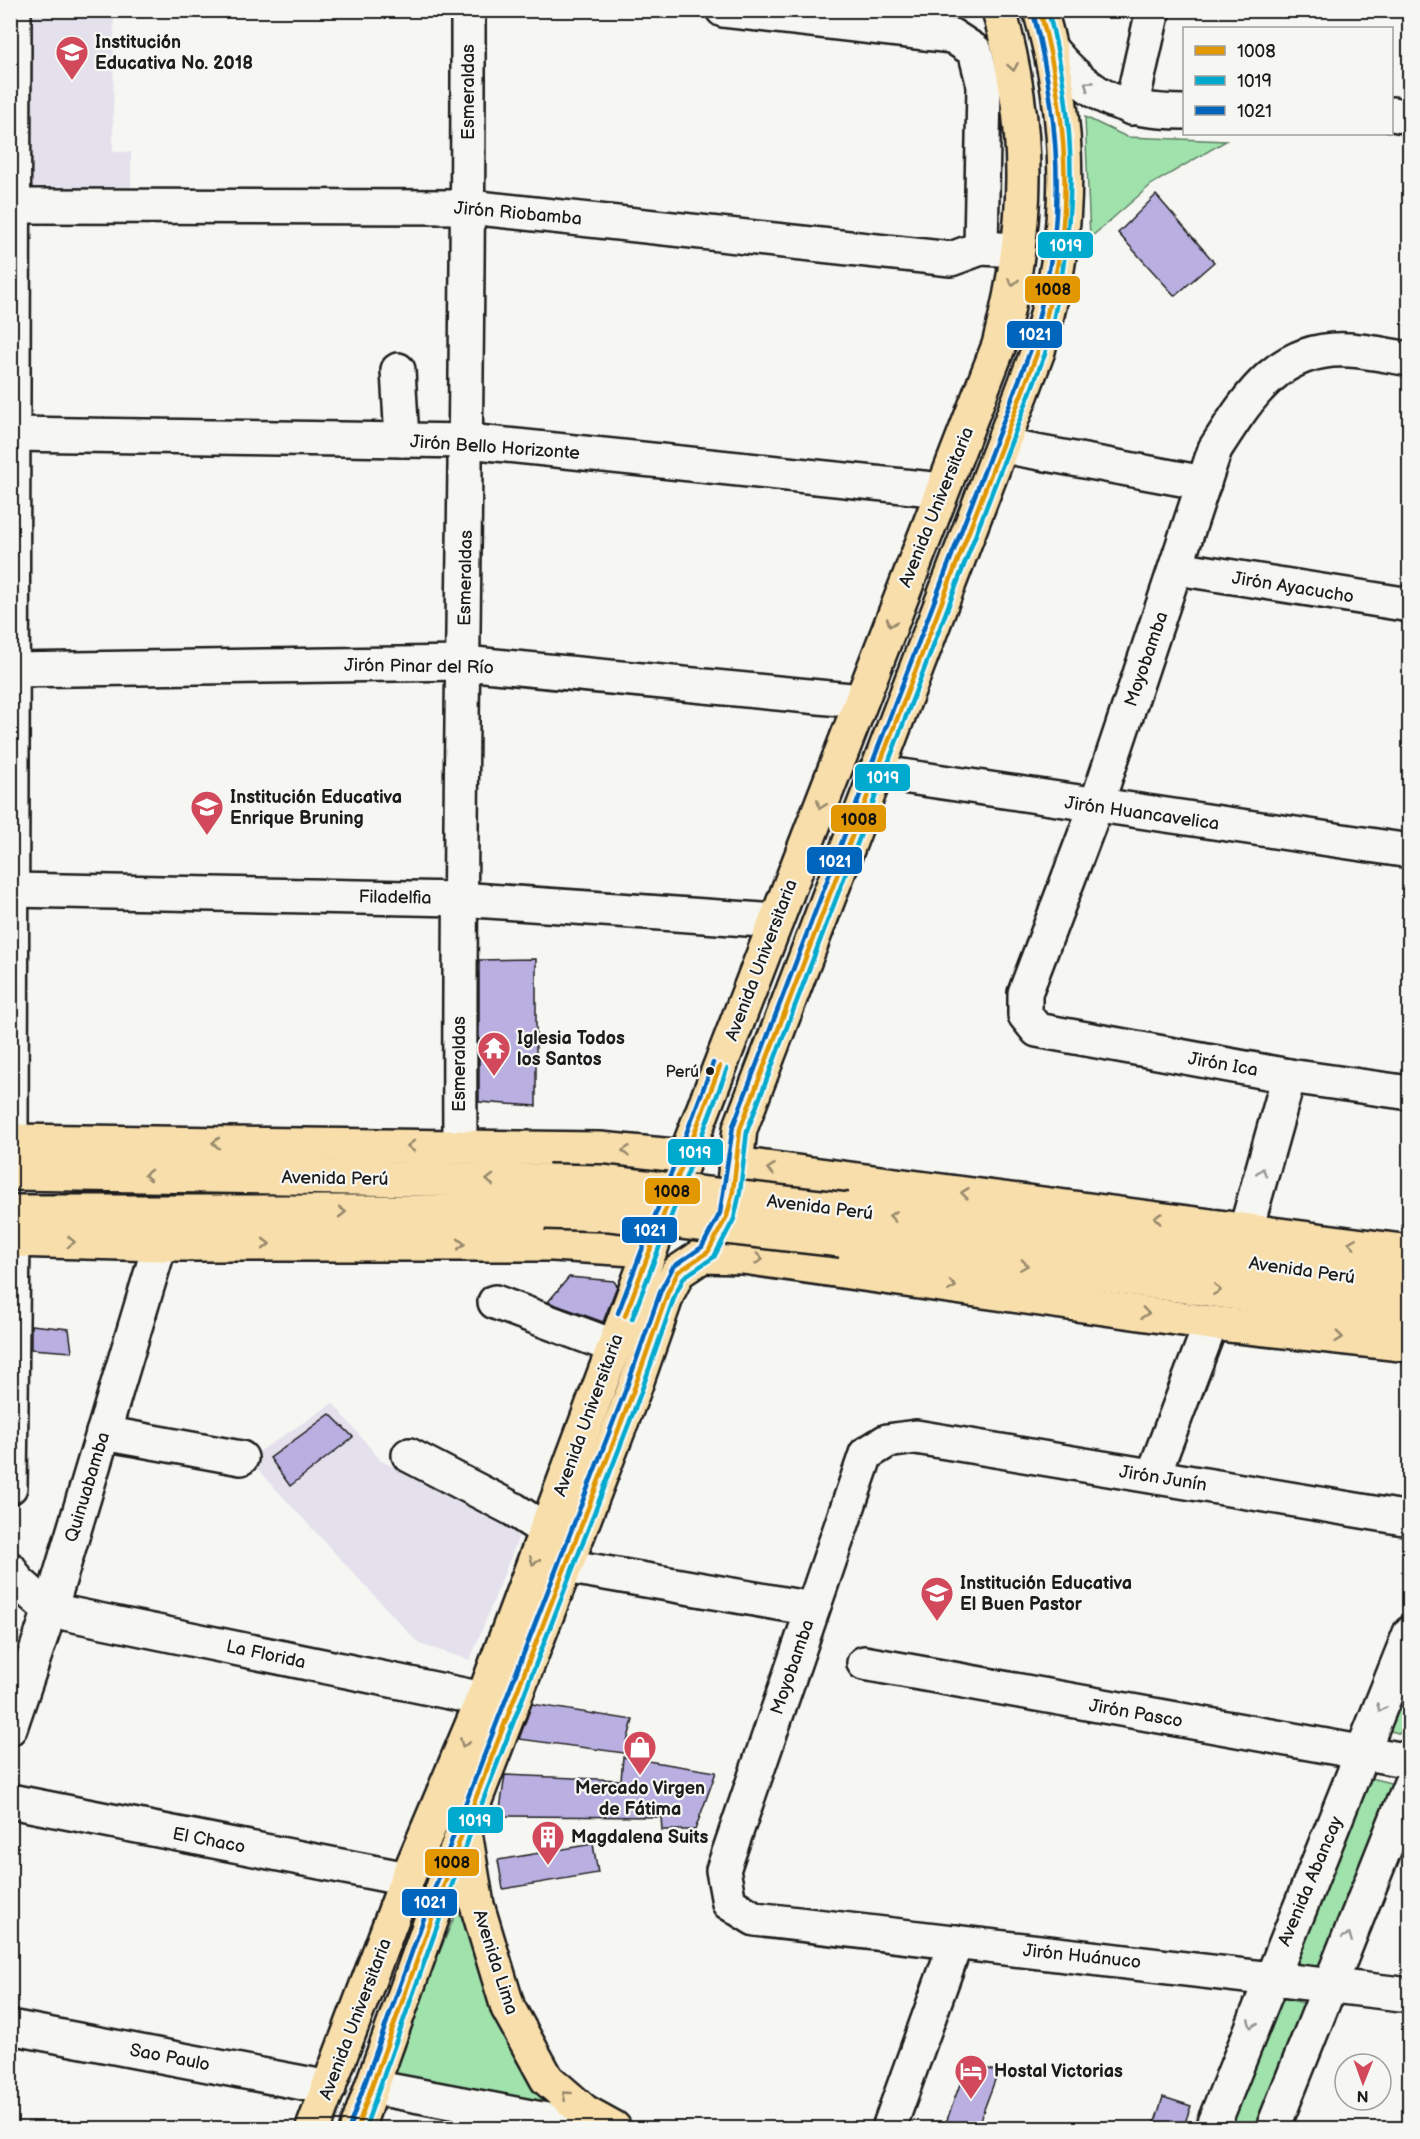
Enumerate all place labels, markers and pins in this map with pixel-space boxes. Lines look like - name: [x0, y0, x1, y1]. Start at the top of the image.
- place label: Institución Educativa No. 2018: [95, 32, 253, 74]
- school or university icon: Institución Educativa No. 2018: [54, 34, 90, 81]
- place label: Institución Educativa Enrique Bruning: [230, 787, 402, 829]
- school or university icon: Institución Educativa Enrique Bruning: [189, 789, 225, 836]
- place label: Iglesia Todos los Santos: [517, 1028, 625, 1070]
- temple icon: Iglesia Todos los Santos: [476, 1030, 512, 1077]
- place label: Perú: [666, 1063, 699, 1082]
- marker: Perú: [704, 1065, 716, 1077]
- place label: Institución Educativa El Buen Pastor: [960, 1573, 1132, 1615]
- school or university icon: Institución Educativa El Buen Pastor: [919, 1575, 955, 1622]
- shop icon: Mercado Virgen de Fátima: [622, 1729, 658, 1776]
- place label: Mercado Virgen de Fátima: [575, 1778, 705, 1820]
- building icon: Magdalena Suits: [530, 1819, 566, 1866]
- place label: Magdalena Suits: [571, 1827, 708, 1848]
- hotel icon: Hostal Victorias: [953, 2053, 989, 2100]
- place label: Hostal Victorias: [994, 2061, 1123, 2082]

